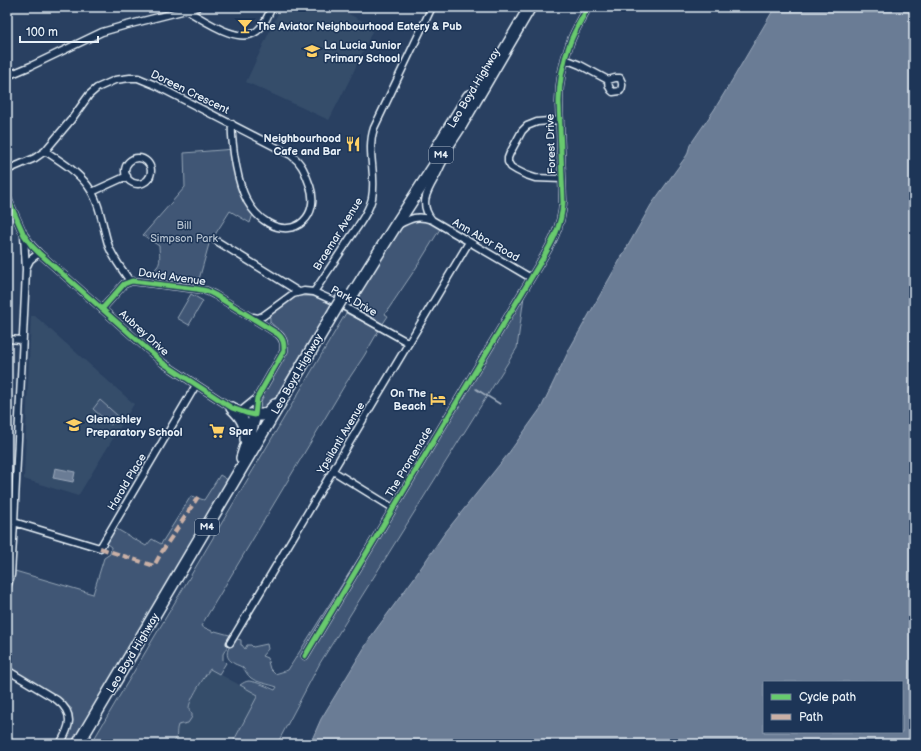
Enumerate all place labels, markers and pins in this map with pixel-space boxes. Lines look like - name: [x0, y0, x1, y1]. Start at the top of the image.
- bar icon: The Aviator Neighbourhood Eatery & Pub: [236, 17, 254, 35]
- place label: The Aviator Neighbourhood Eatery & Pub: [257, 20, 462, 33]
- place label: La Lucia Junior Primary School: [324, 39, 402, 65]
- school or university icon: La Lucia Junior Primary School: [303, 42, 321, 60]
- place label: Neighbourhood Cafe and Bar: [264, 132, 342, 158]
- restaurant icon: Neighbourhood Cafe and Bar: [344, 135, 362, 153]
- place label: On The Beach: [390, 387, 426, 413]
- hotel icon: On The Beach: [429, 390, 447, 408]
- place label: Glenashley Preparatory School: [86, 413, 183, 439]
- school or university icon: Glenashley Preparatory School: [65, 416, 83, 434]
- supermarket icon: Spar: [208, 422, 226, 440]
- place label: Spar: [229, 425, 253, 438]

